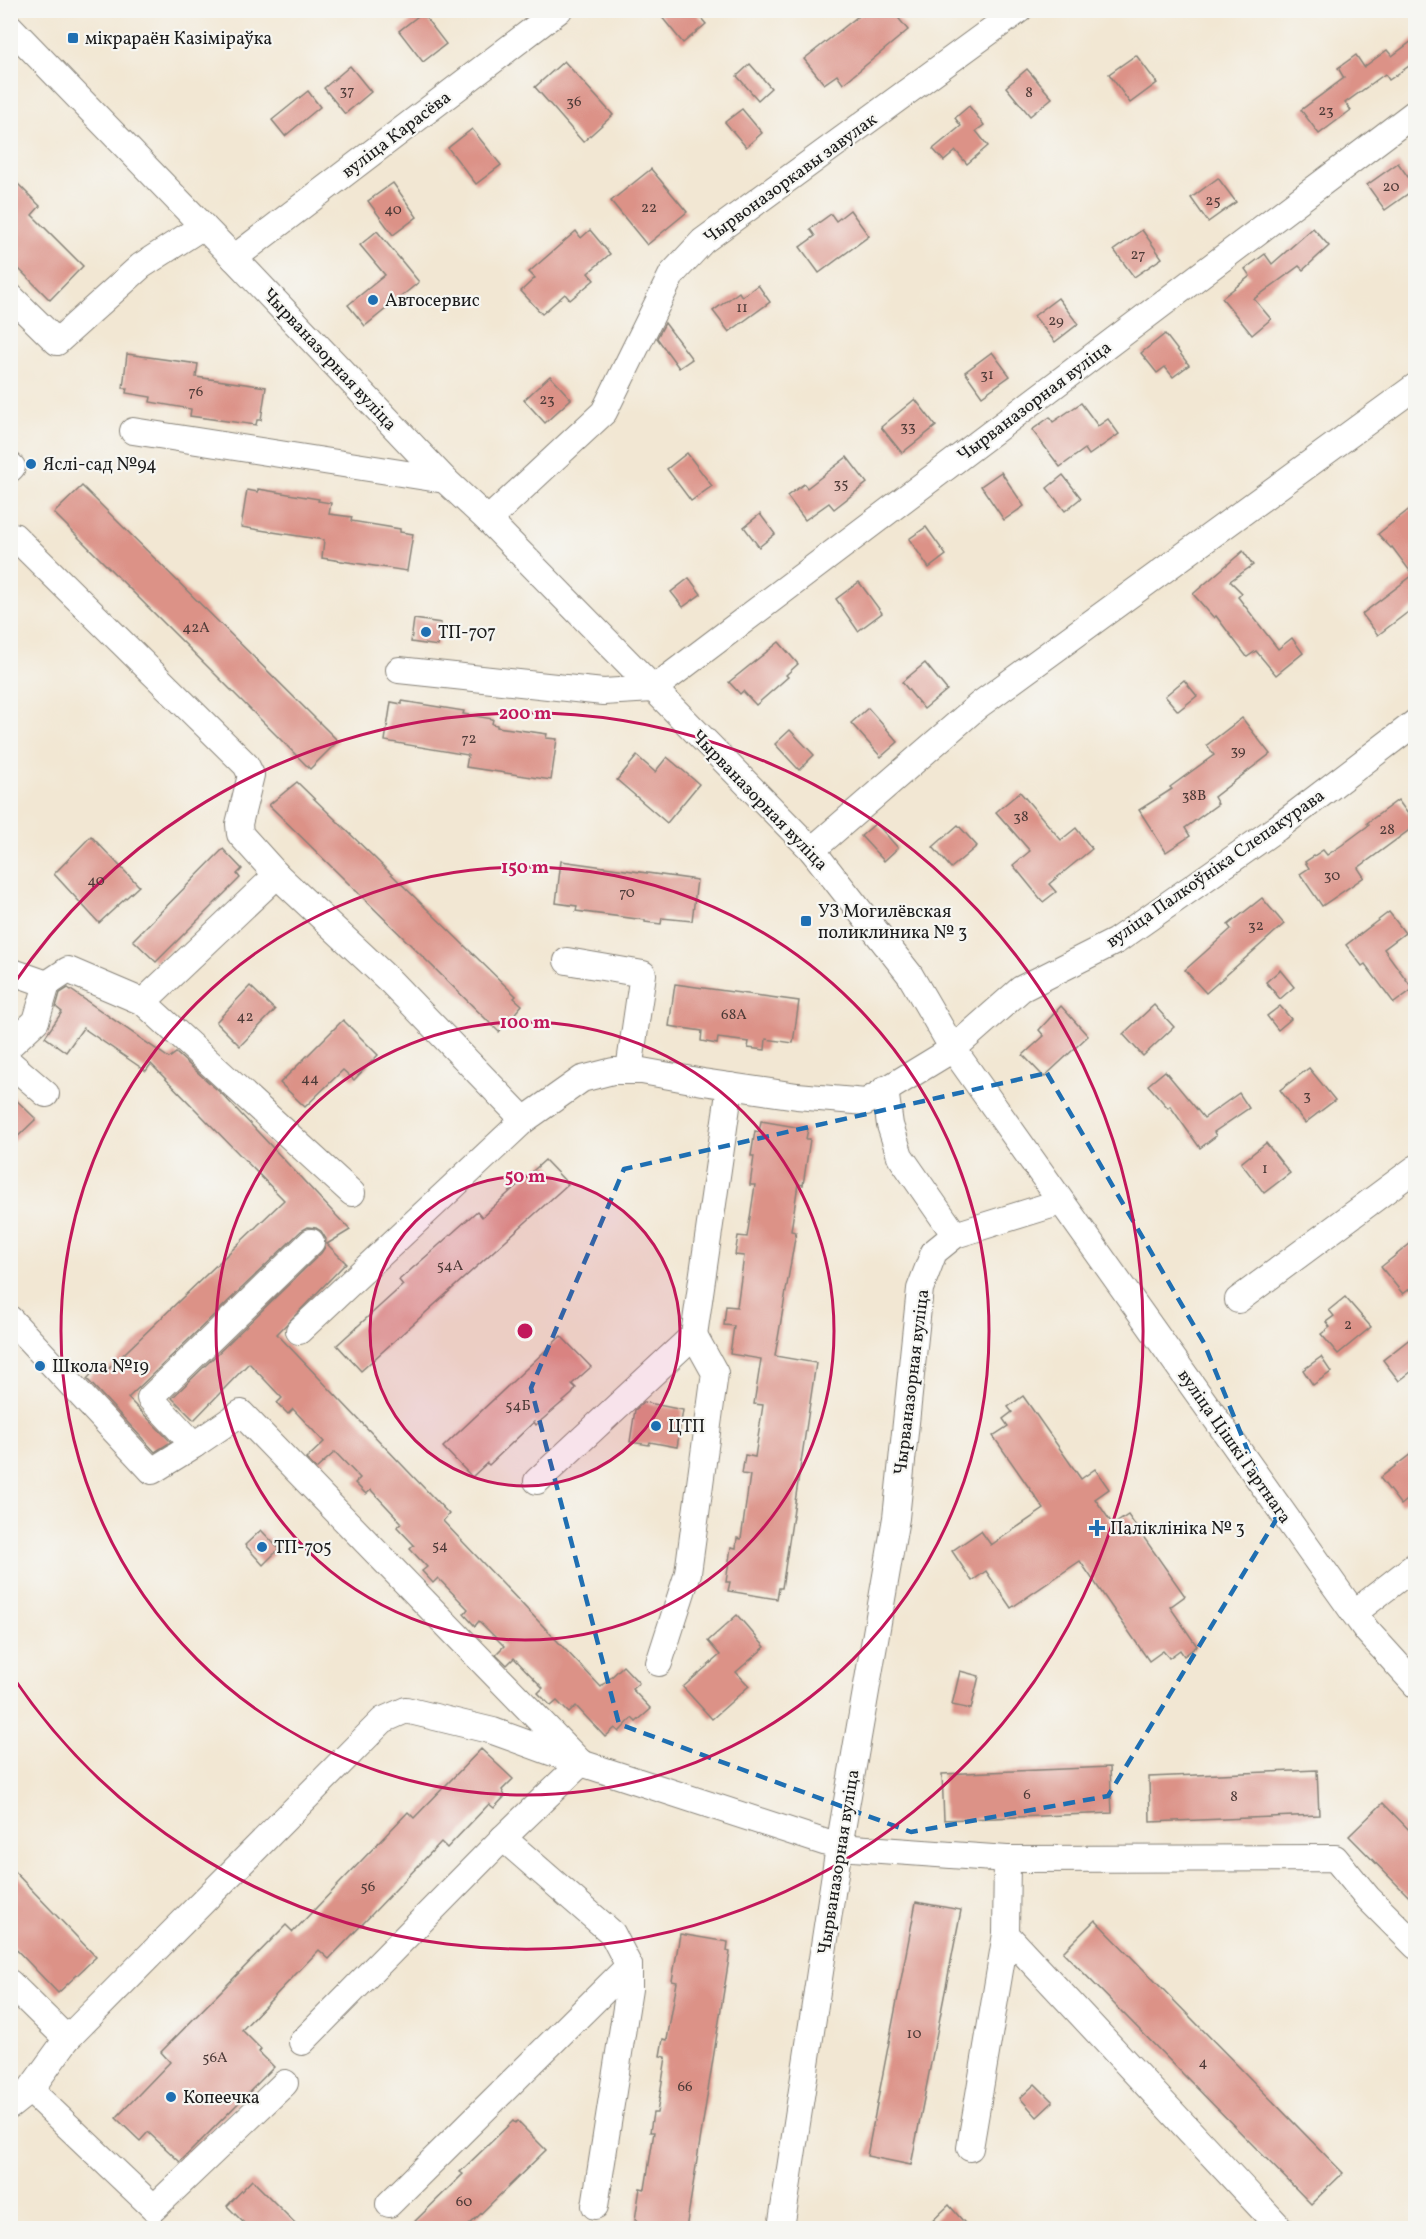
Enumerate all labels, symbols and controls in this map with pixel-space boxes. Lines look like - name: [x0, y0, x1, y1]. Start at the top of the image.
- place label: мікрараён Казіміраўка: [85, 27, 272, 52]
- marker: мікрараён Казіміраўка: [66, 31, 80, 45]
- house number: 37: [340, 81, 354, 102]
- house number: 8: [1025, 83, 1033, 104]
- street label: вуліца Карасёва: [337, 86, 457, 185]
- house number: 36: [566, 92, 582, 113]
- house number: 23: [1318, 101, 1334, 122]
- street label: Чырвоназоркавы завулак: [699, 108, 883, 251]
- house number: 20: [1383, 177, 1399, 198]
- house number: 25: [1205, 191, 1221, 212]
- house number: 22: [641, 198, 657, 219]
- house number: 40: [384, 200, 402, 221]
- house number: 27: [1131, 245, 1145, 266]
- street label: Чырваназорная вуліца: [256, 283, 402, 437]
- place label: Автосервис: [385, 289, 480, 314]
- marker: Автосервис: [366, 293, 380, 307]
- house number: 11: [736, 298, 748, 319]
- house number: 29: [1048, 311, 1064, 332]
- street label: Чырваназорная вуліца: [953, 336, 1117, 469]
- house number: 31: [980, 365, 994, 386]
- house number: 76: [189, 382, 203, 403]
- house number: 23: [539, 390, 555, 411]
- house number: 33: [900, 417, 916, 438]
- place label: Яслі-сад №94: [43, 453, 157, 478]
- marker: Яслі-сад №94: [24, 457, 38, 471]
- house number: 35: [834, 474, 848, 495]
- house number: 42А: [182, 618, 210, 639]
- place label: ТП-707: [438, 621, 496, 646]
- marker: ТП-707: [419, 625, 433, 639]
- text: 200 m: [499, 702, 551, 727]
- street label: Чырваназорная вуліца: [685, 725, 833, 877]
- house number: 72: [461, 729, 477, 750]
- house number: 39: [1230, 741, 1246, 762]
- street label: вуліца Палкоўніка Слепакурава: [1101, 784, 1330, 955]
- house number: 38В: [1182, 786, 1206, 807]
- house number: 38: [1013, 807, 1029, 828]
- house number: 28: [1379, 820, 1395, 841]
- text: 150 m: [501, 856, 549, 881]
- house number: 30: [1324, 866, 1340, 887]
- house number: 40: [87, 871, 105, 892]
- house number: 70: [619, 883, 635, 904]
- place label: УЗ Могилёвская поликлиника № 3: [818, 900, 967, 946]
- marker: УЗ Могилёвская поликлиника № 3: [799, 914, 813, 928]
- house number: 32: [1248, 916, 1264, 937]
- house number: 68А: [721, 1005, 747, 1026]
- house number: 42: [236, 1007, 254, 1028]
- text: 100 m: [500, 1011, 550, 1036]
- house number: 44: [301, 1069, 319, 1090]
- house number: 3: [1303, 1086, 1311, 1107]
- house number: 1: [1262, 1159, 1268, 1180]
- text: 50 m: [505, 1165, 545, 1190]
- house number: 54А: [437, 1256, 464, 1277]
- street label: Чырваназорная вуліца: [889, 1288, 936, 1477]
- house number: 2: [1344, 1315, 1352, 1336]
- centre of rings: [515, 1321, 535, 1341]
- place label: Школа №19: [52, 1355, 149, 1380]
- marker: Школа №19: [33, 1359, 47, 1373]
- street label: вуліца Цішкі Гартнага: [1171, 1365, 1297, 1529]
- house number: 54Б: [505, 1396, 531, 1417]
- place label: ЦТП: [668, 1415, 705, 1440]
- marker: ЦТП: [649, 1419, 663, 1433]
- place label: Паліклініка № 3: [1110, 1517, 1245, 1542]
- marker: Паліклініка № 3: [1088, 1519, 1106, 1537]
- place label: ТП-705: [274, 1536, 332, 1561]
- house number: 54: [432, 1536, 448, 1557]
- marker: ТП-705: [255, 1540, 269, 1554]
- street label: Чырваназорная вуліца: [812, 1768, 866, 1957]
- house number: 6: [1023, 1785, 1031, 1806]
- house number: 8: [1230, 1787, 1238, 1808]
- house number: 56: [361, 1877, 375, 1898]
- house number: 10: [907, 2024, 921, 2045]
- house number: 56А: [202, 2048, 228, 2069]
- house number: 4: [1199, 2053, 1208, 2074]
- house number: 66: [677, 2077, 693, 2098]
- place label: Копеечка: [183, 2086, 260, 2111]
- marker: Копеечка: [164, 2090, 178, 2104]
- house number: 60: [456, 2192, 472, 2213]

